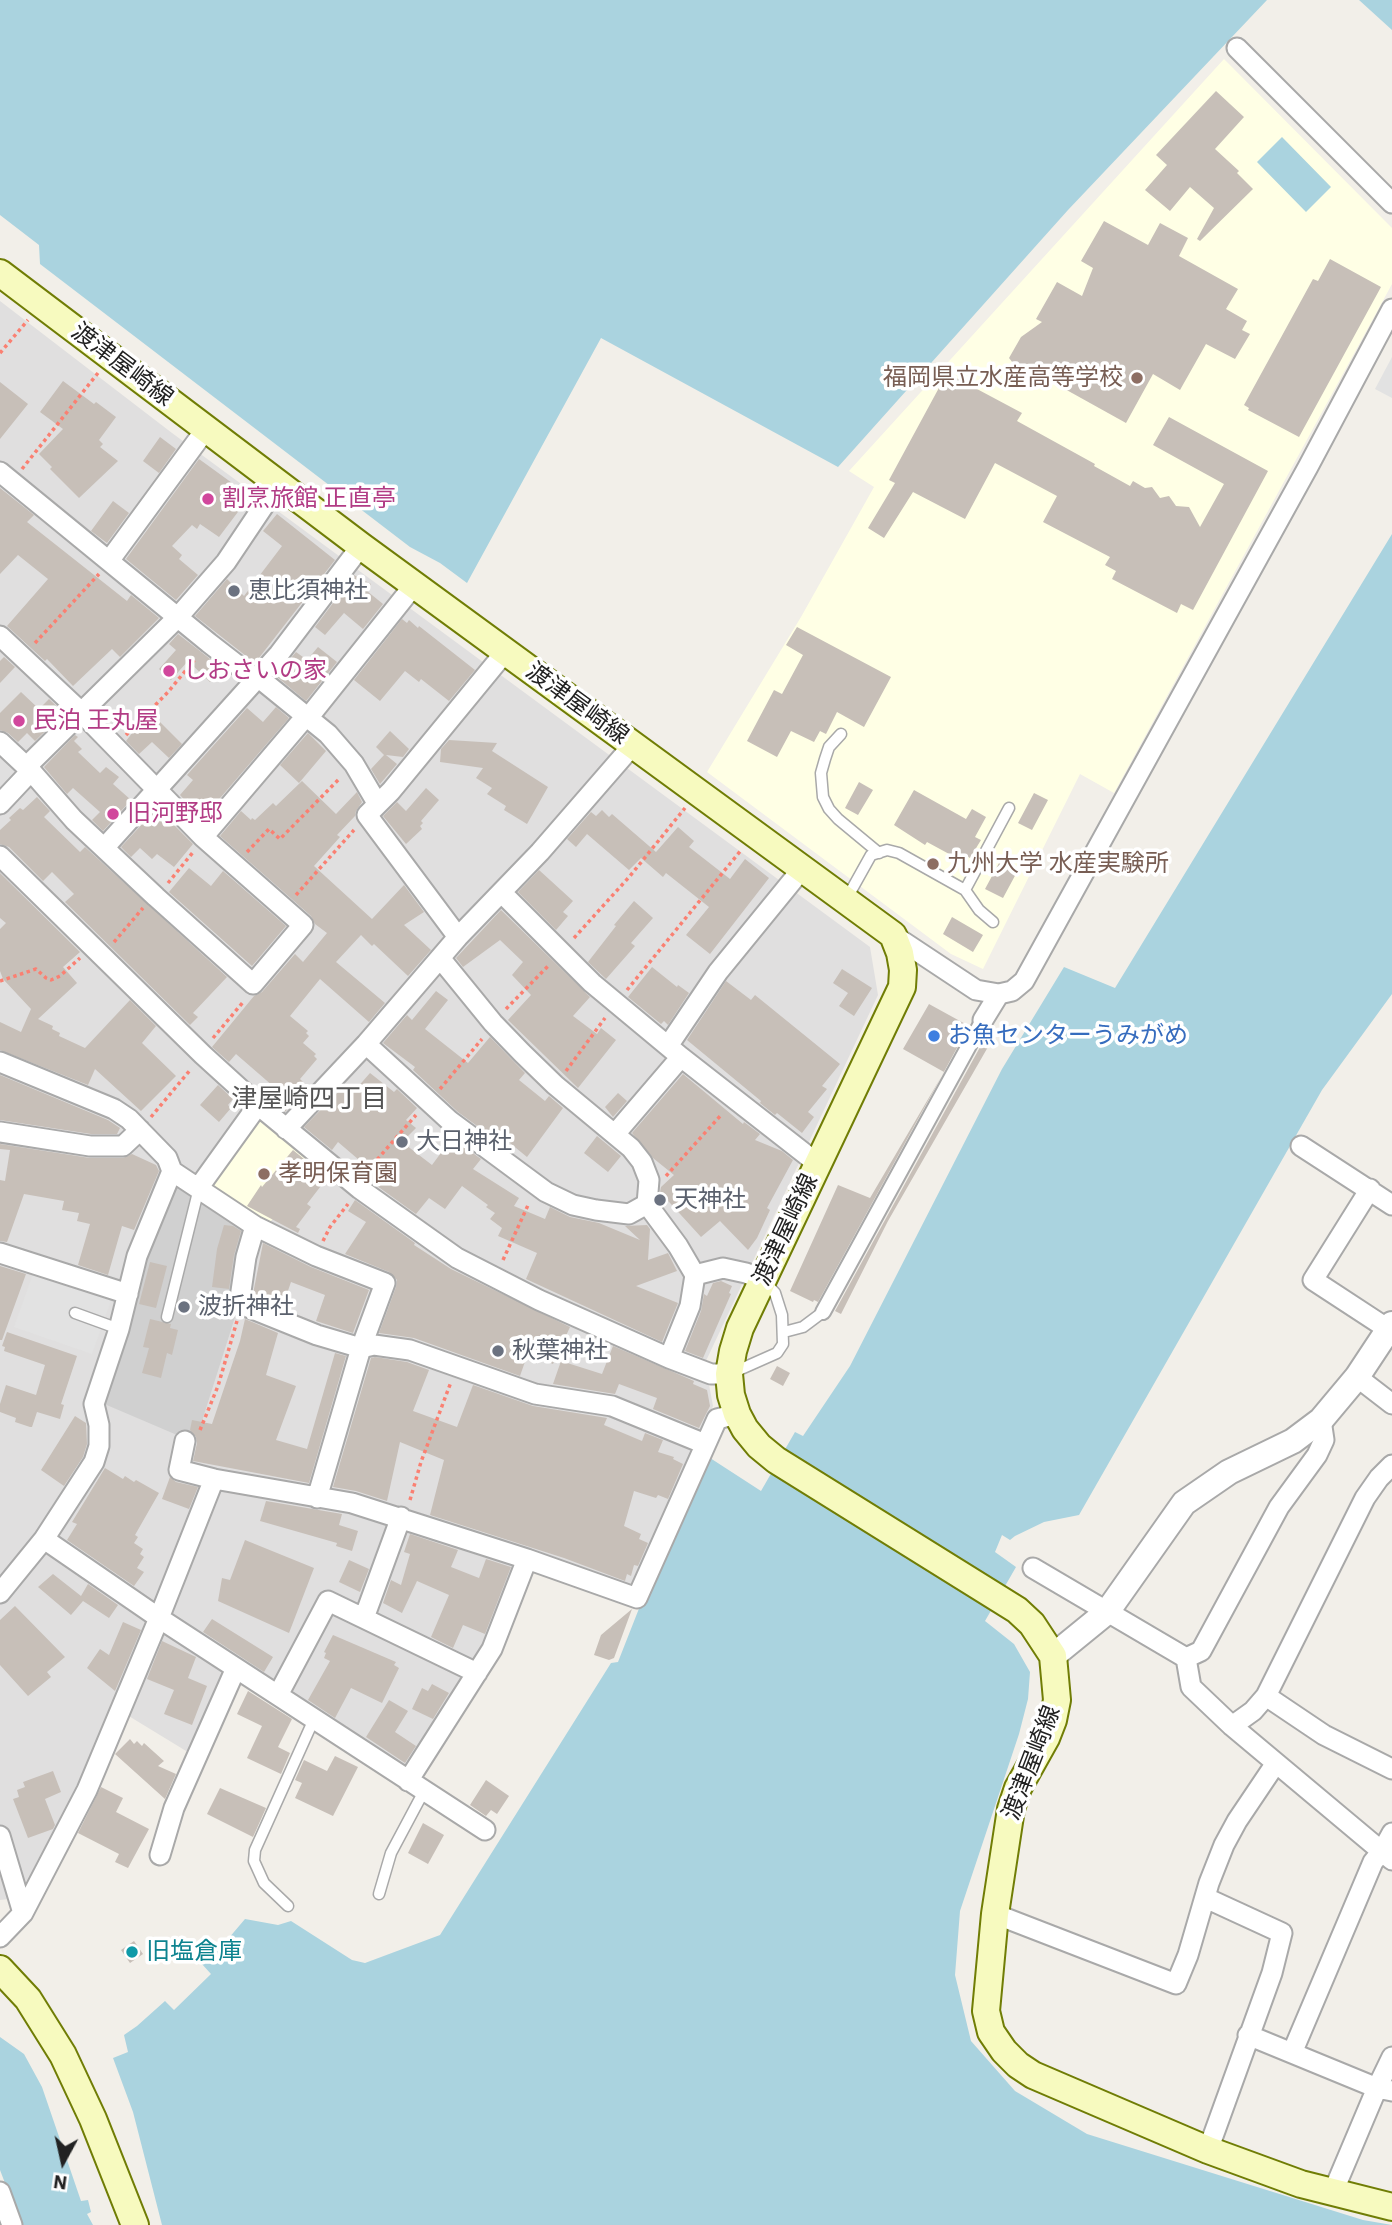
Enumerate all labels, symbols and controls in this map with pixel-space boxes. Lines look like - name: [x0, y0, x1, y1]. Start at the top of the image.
- street label: 渡津屋崎線: [65, 317, 179, 413]
- place label: 福岡県立水産高等学校: [883, 364, 1123, 392]
- marker: 福岡県立水産高等学校: [1129, 370, 1145, 386]
- place label: 割烹旅館 正直亭: [222, 485, 396, 513]
- marker: 割烹旅館 正直亭: [200, 491, 216, 507]
- place label: 恵比須神社: [248, 577, 368, 605]
- marker: 恵比須神社: [226, 583, 242, 599]
- place label: しおさいの家: [183, 657, 327, 685]
- street label: 渡津屋崎線: [520, 657, 634, 751]
- marker: しおさいの家: [161, 663, 177, 679]
- place label: 民泊 王丸屋: [33, 707, 159, 735]
- marker: 民泊 王丸屋: [11, 713, 27, 729]
- place label: 旧河野邸: [127, 800, 223, 828]
- marker: 旧河野邸: [105, 806, 121, 822]
- place label: 九州大学 水産実験所: [947, 850, 1169, 878]
- marker: 九州大学 水産実験所: [925, 856, 941, 872]
- place label: お魚センターうみがめ: [948, 1022, 1188, 1050]
- marker: お魚センターうみがめ: [926, 1028, 942, 1044]
- district label: 津屋崎四丁目: [231, 1083, 387, 1115]
- place label: 大日神社: [416, 1128, 512, 1156]
- marker: 大日神社: [394, 1134, 410, 1150]
- place label: 孝明保育園: [278, 1160, 398, 1188]
- marker: 孝明保育園: [256, 1166, 272, 1182]
- street label: 渡津屋崎線: [748, 1170, 824, 1290]
- place label: 天神社: [674, 1186, 746, 1214]
- marker: 天神社: [652, 1192, 668, 1208]
- place label: 波折神社: [198, 1293, 294, 1321]
- marker: 波折神社: [176, 1299, 192, 1315]
- place label: 秋葉神社: [512, 1337, 608, 1365]
- marker: 秋葉神社: [490, 1343, 506, 1359]
- street label: 渡津屋崎線: [997, 1702, 1067, 1824]
- place label: 旧塩倉庫: [146, 1938, 242, 1966]
- marker: 旧塩倉庫: [124, 1944, 140, 1960]
- north arrow: [28, 2127, 98, 2197]
- text: N: [52, 2170, 69, 2196]

